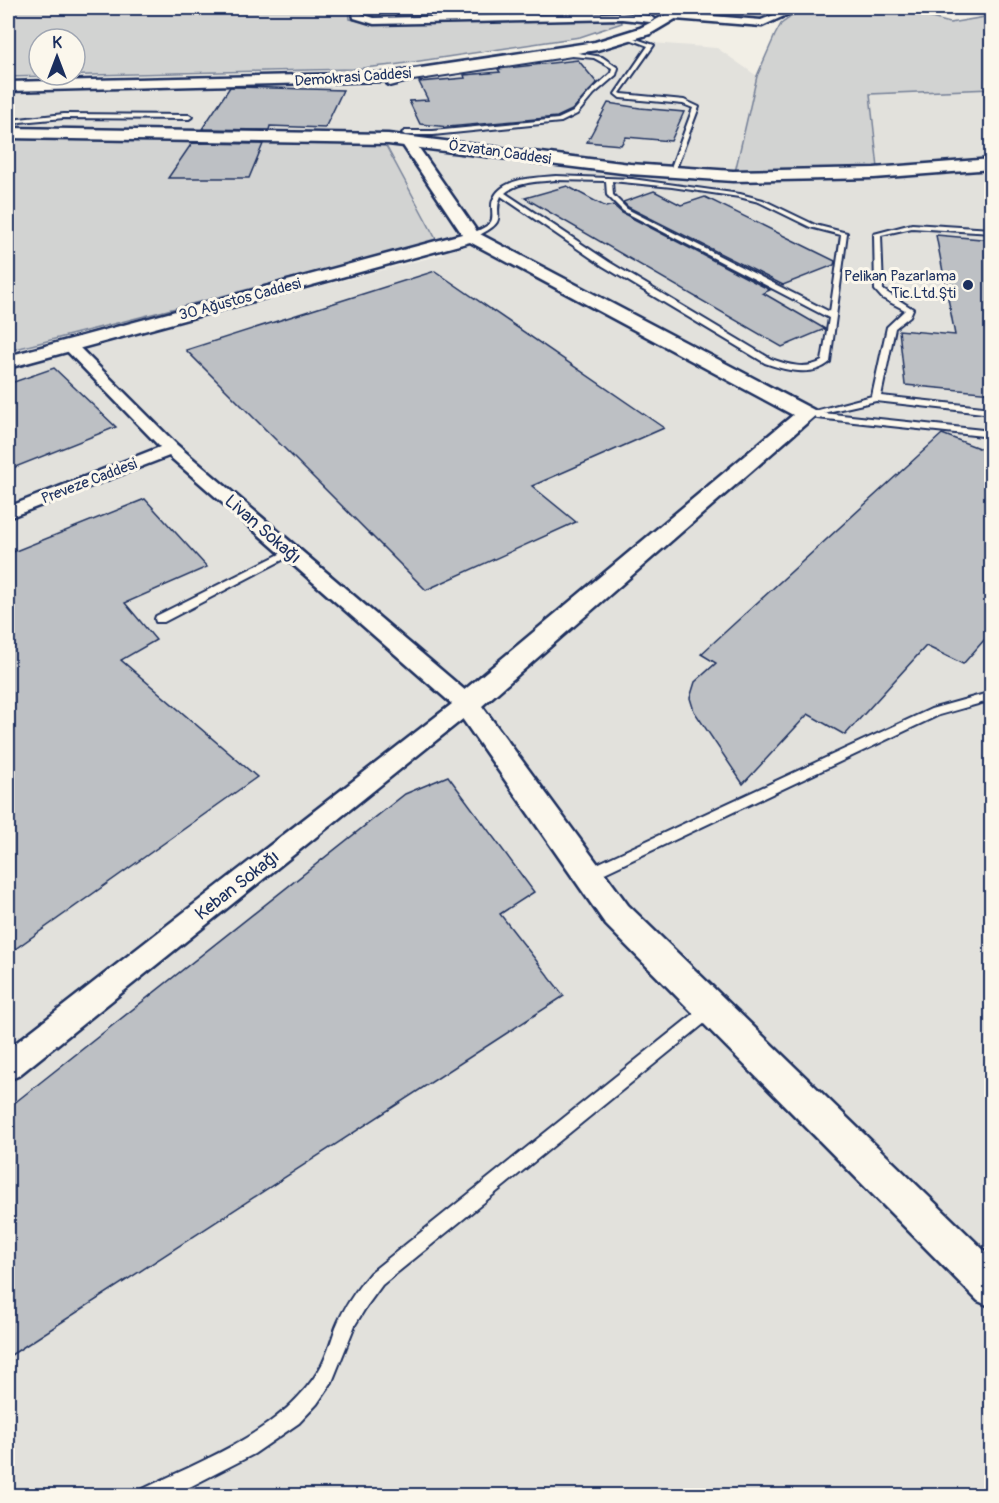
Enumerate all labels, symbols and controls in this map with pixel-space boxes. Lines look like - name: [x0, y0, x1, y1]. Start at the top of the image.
- north arrow: [27, 27, 87, 87]
- text: K: [52, 33, 62, 53]
- street label: Demokrasi Caddesi: [294, 64, 412, 91]
- street label: Özvatan Caddesi: [447, 136, 553, 169]
- place label: Pelikan Pazarlama Tic.Ltd.Şti: [844, 267, 956, 303]
- street label: 30 Ağustos Caddesi: [177, 274, 304, 325]
- marker: Pelikan Pazarlama Tic.Ltd.Şti: [961, 278, 975, 292]
- street label: Preveze Caddesi: [39, 454, 140, 508]
- street label: Livan Sokağı: [220, 490, 306, 569]
- street label: Keban Sokağı: [191, 845, 284, 925]

